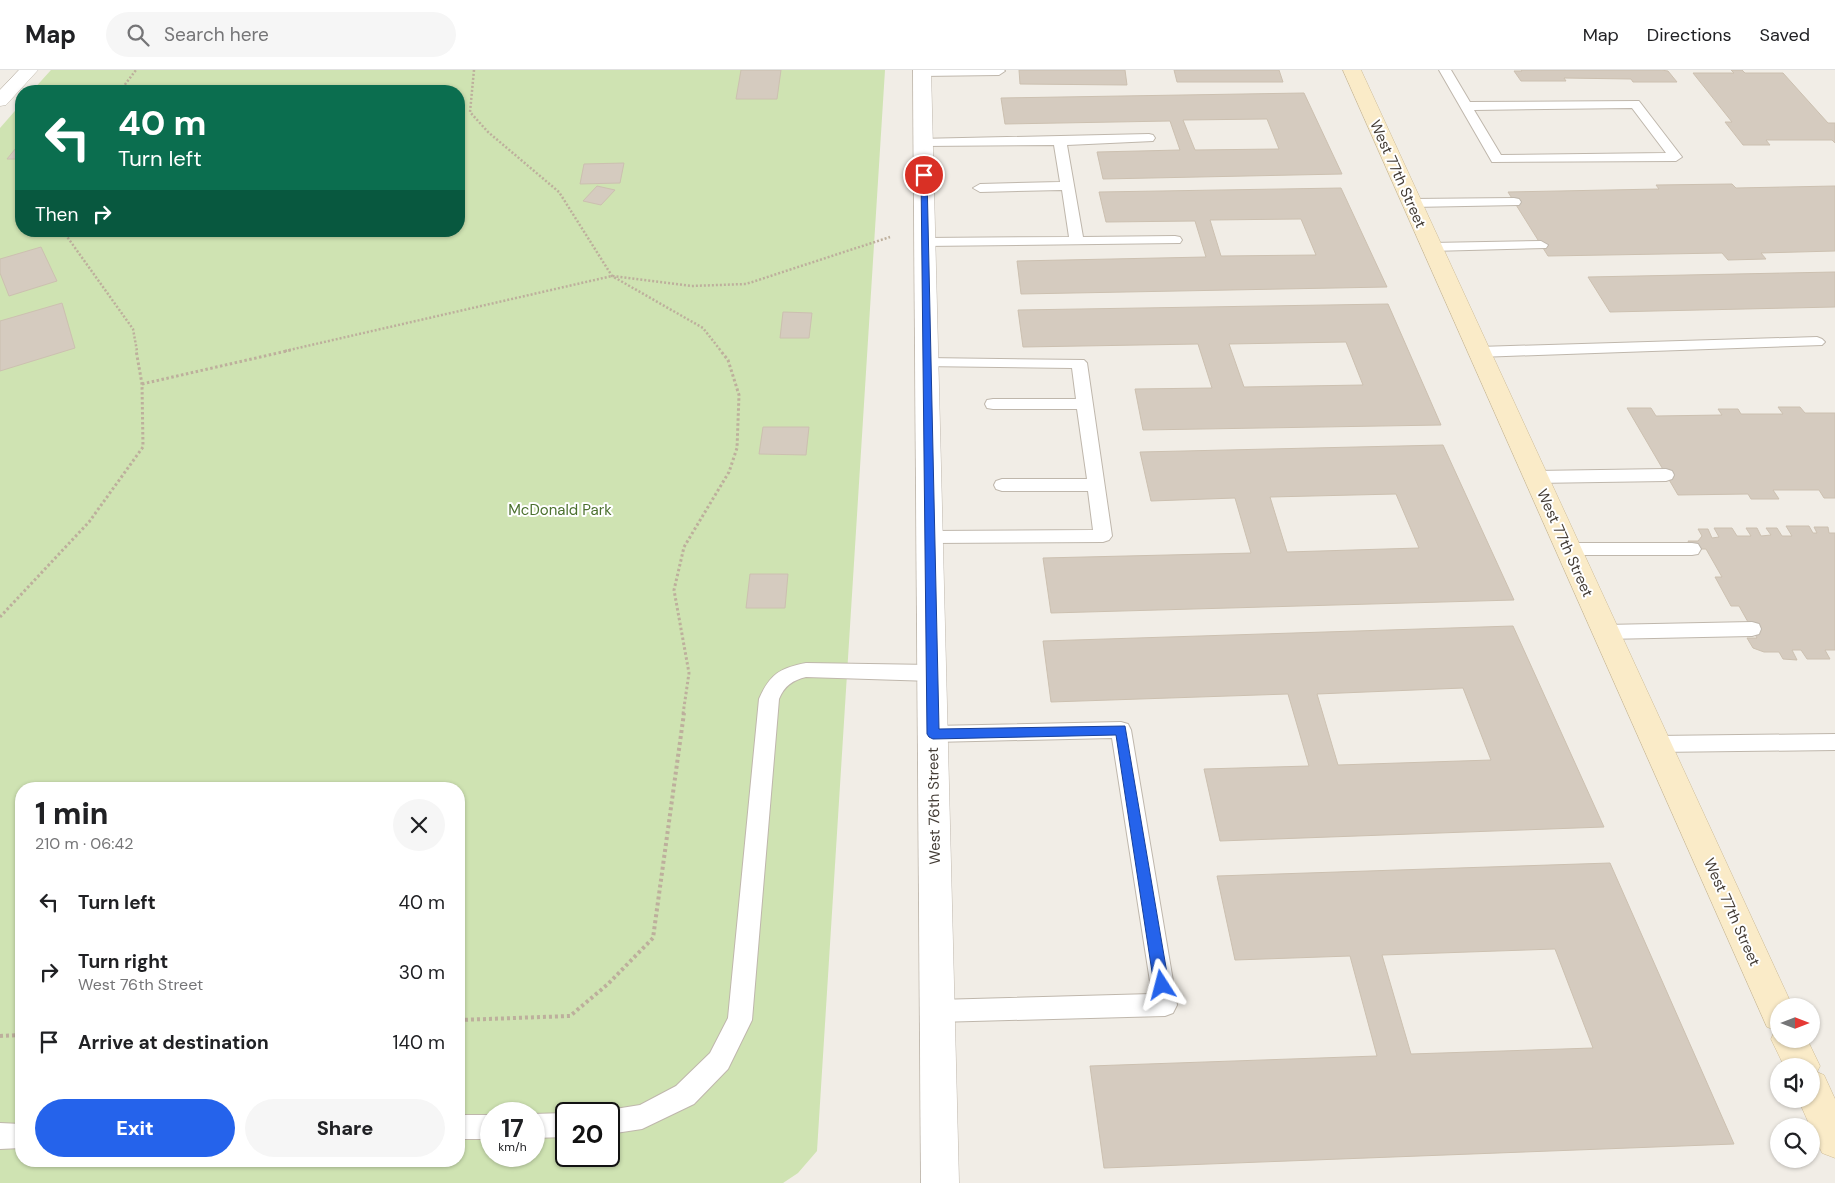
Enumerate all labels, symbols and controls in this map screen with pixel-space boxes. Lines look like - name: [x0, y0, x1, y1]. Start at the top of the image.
- search box: [106, 12, 456, 57]
- text: Map: [25, 19, 76, 50]
- icon: search: [124, 21, 152, 49]
- text: Search here: [164, 22, 269, 47]
- text: Map: [1583, 23, 1619, 47]
- text: Directions: [1647, 23, 1732, 47]
- text: Saved: [1760, 23, 1810, 47]
- text: 40 m: [118, 100, 207, 146]
- icon: left: [35, 105, 100, 170]
- street label: West 77th Street: [1365, 117, 1431, 231]
- text: Turn left: [118, 144, 202, 173]
- pin: [903, 154, 945, 196]
- icon: arrive: [910, 161, 938, 189]
- icon: right: [88, 200, 116, 228]
- text: Then: [35, 202, 78, 227]
- street label: West 77th Street: [1532, 486, 1598, 600]
- park label: McDonald Park: [508, 500, 612, 520]
- street label: West 76th Street: [923, 747, 945, 865]
- text: 1 min: [35, 794, 108, 833]
- button: close: [393, 799, 445, 851]
- text: 210 m · 06:42: [35, 833, 134, 854]
- street label: West 77th Street: [1699, 855, 1765, 969]
- icon: left: [35, 888, 63, 916]
- text: Turn left: [78, 890, 156, 915]
- text: 40 m: [398, 890, 445, 915]
- text: Turn right: [78, 949, 168, 974]
- icon: right: [35, 958, 63, 986]
- position arrow: [1135, 958, 1187, 1010]
- text: 30 m: [399, 960, 445, 985]
- text: West 76th Street: [78, 974, 203, 995]
- north arrow: [1770, 998, 1820, 1048]
- map controls: [1770, 998, 1820, 1168]
- icon: arrive: [35, 1028, 63, 1056]
- text: Arrive at destination: [78, 1030, 269, 1055]
- text: 140 m: [393, 1030, 445, 1055]
- button: sound: [1770, 1058, 1820, 1108]
- button: Exit: [35, 1099, 235, 1157]
- button: Share: [245, 1099, 445, 1157]
- speed limit sign: 20: [555, 1102, 620, 1167]
- text: 17: [501, 1112, 524, 1145]
- button: search: [1770, 1118, 1820, 1168]
- text: km/h: [498, 1139, 527, 1155]

